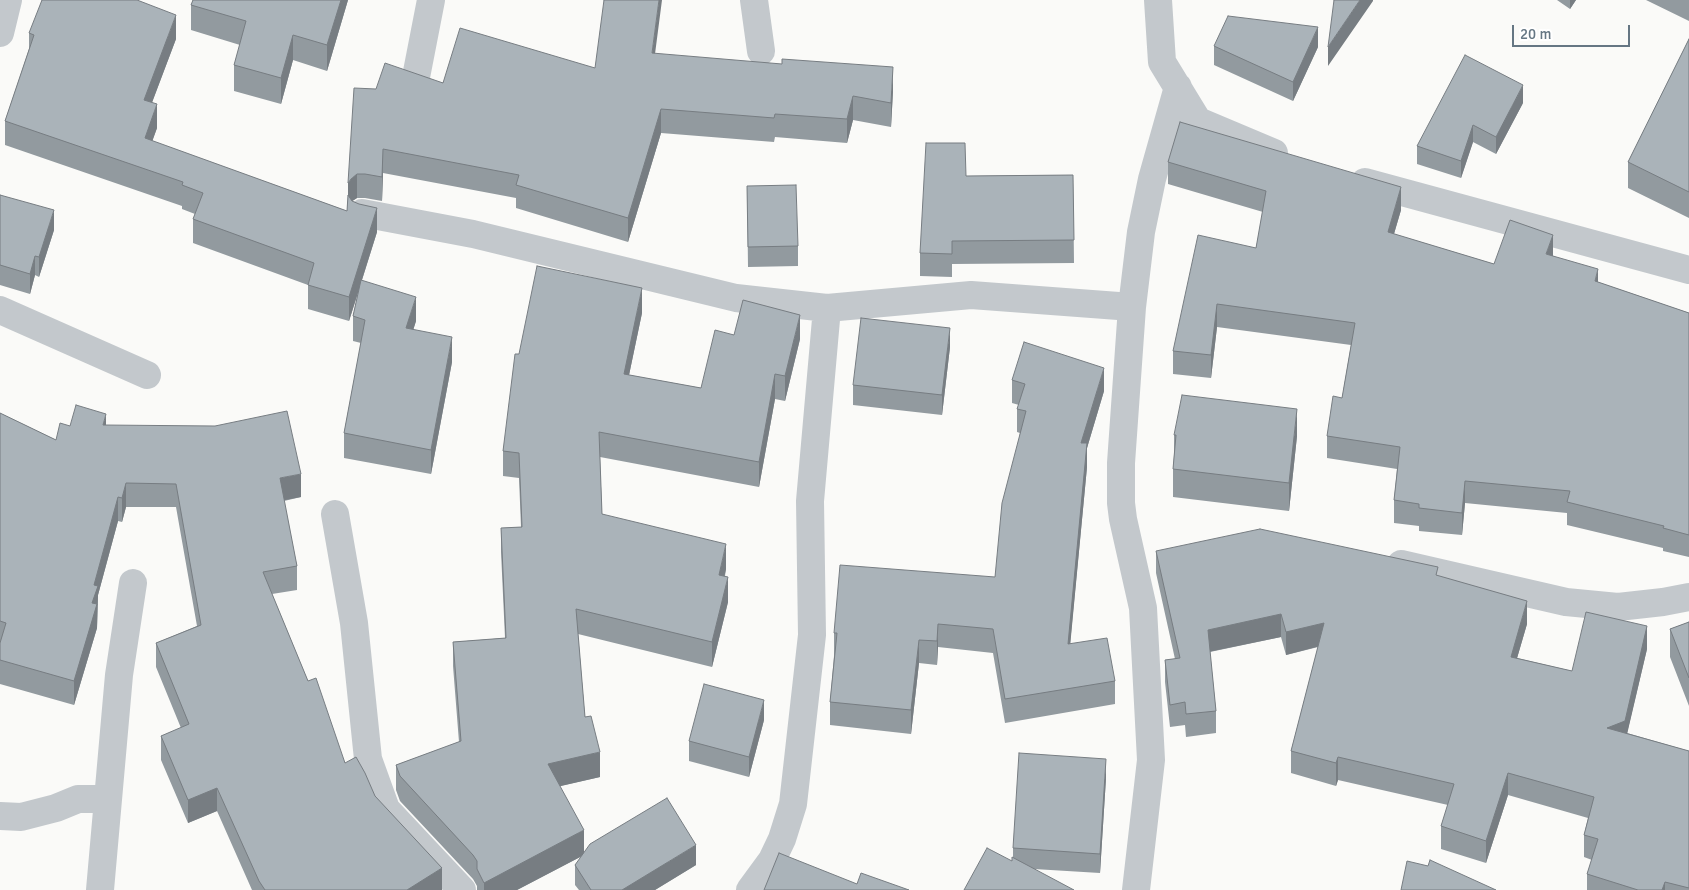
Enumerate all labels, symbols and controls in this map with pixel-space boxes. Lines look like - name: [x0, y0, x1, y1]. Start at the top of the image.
- scale bar: [1514, 15, 1632, 47]
- text: 20 m: [1520, 25, 1551, 43]

